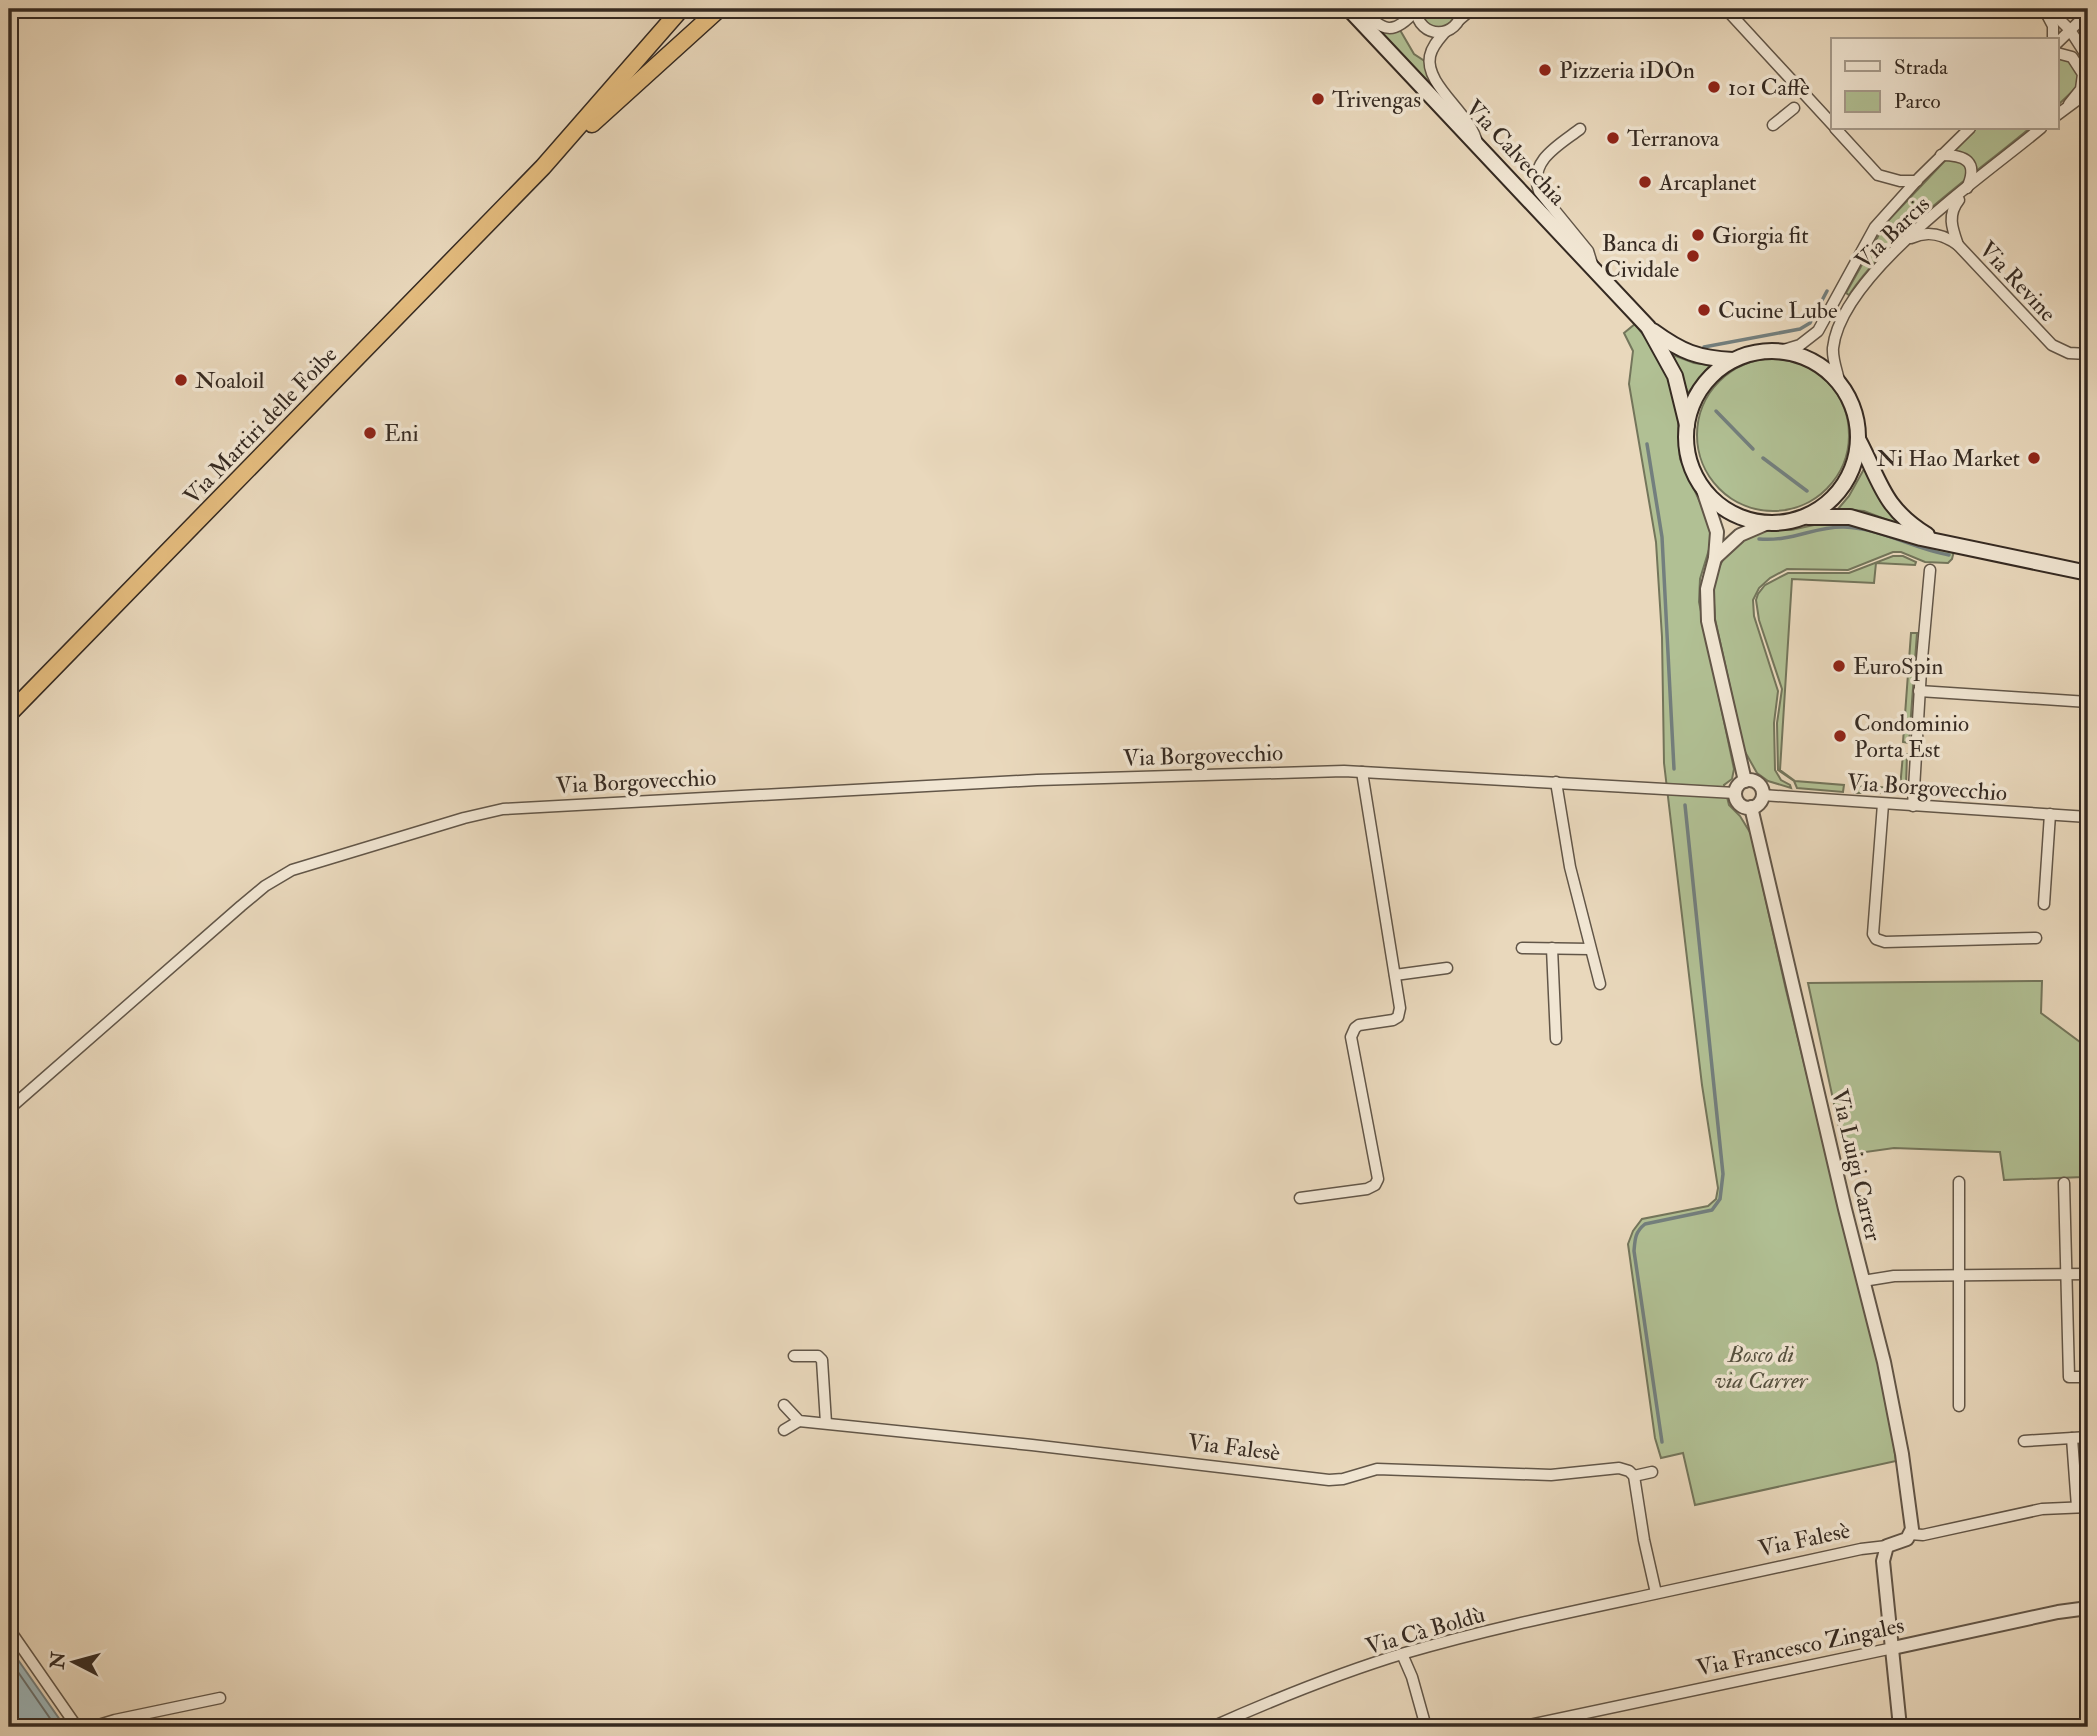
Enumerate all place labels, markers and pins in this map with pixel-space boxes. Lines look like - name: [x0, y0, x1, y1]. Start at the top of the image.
- place label: Pizzeria iDOn: [1559, 56, 1695, 85]
- marker: Pizzeria iDOn: [1537, 62, 1553, 78]
- place label: 101 Caffè: [1728, 73, 1810, 102]
- marker: 101 Caffè: [1706, 79, 1722, 95]
- place label: Trivengas: [1332, 85, 1421, 114]
- marker: Trivengas: [1310, 91, 1326, 107]
- place label: Terranova: [1627, 124, 1720, 153]
- marker: Terranova: [1605, 130, 1621, 146]
- place label: Arcaplanet: [1658, 168, 1757, 198]
- marker: Arcaplanet: [1637, 174, 1653, 190]
- place label: Giorgia fit: [1712, 221, 1809, 250]
- marker: Giorgia fit: [1690, 227, 1706, 243]
- place label: Banca di Cividale: [1602, 229, 1679, 284]
- marker: Banca di Cividale: [1685, 248, 1701, 264]
- place label: Cucine Lube: [1718, 296, 1838, 325]
- marker: Cucine Lube: [1696, 302, 1712, 318]
- place label: Noaloil: [195, 366, 264, 395]
- marker: Noaloil: [173, 372, 189, 388]
- place label: Eni: [384, 419, 419, 448]
- marker: Eni: [362, 425, 378, 441]
- place label: Ni Hao Market: [1877, 444, 2020, 473]
- marker: Ni Hao Market: [2026, 450, 2042, 466]
- place label: EuroSpin: [1853, 652, 1943, 682]
- marker: EuroSpin: [1831, 658, 1847, 674]
- place label: Condominio Porta Est: [1854, 709, 1969, 764]
- marker: Condominio Porta Est: [1832, 728, 1848, 744]

